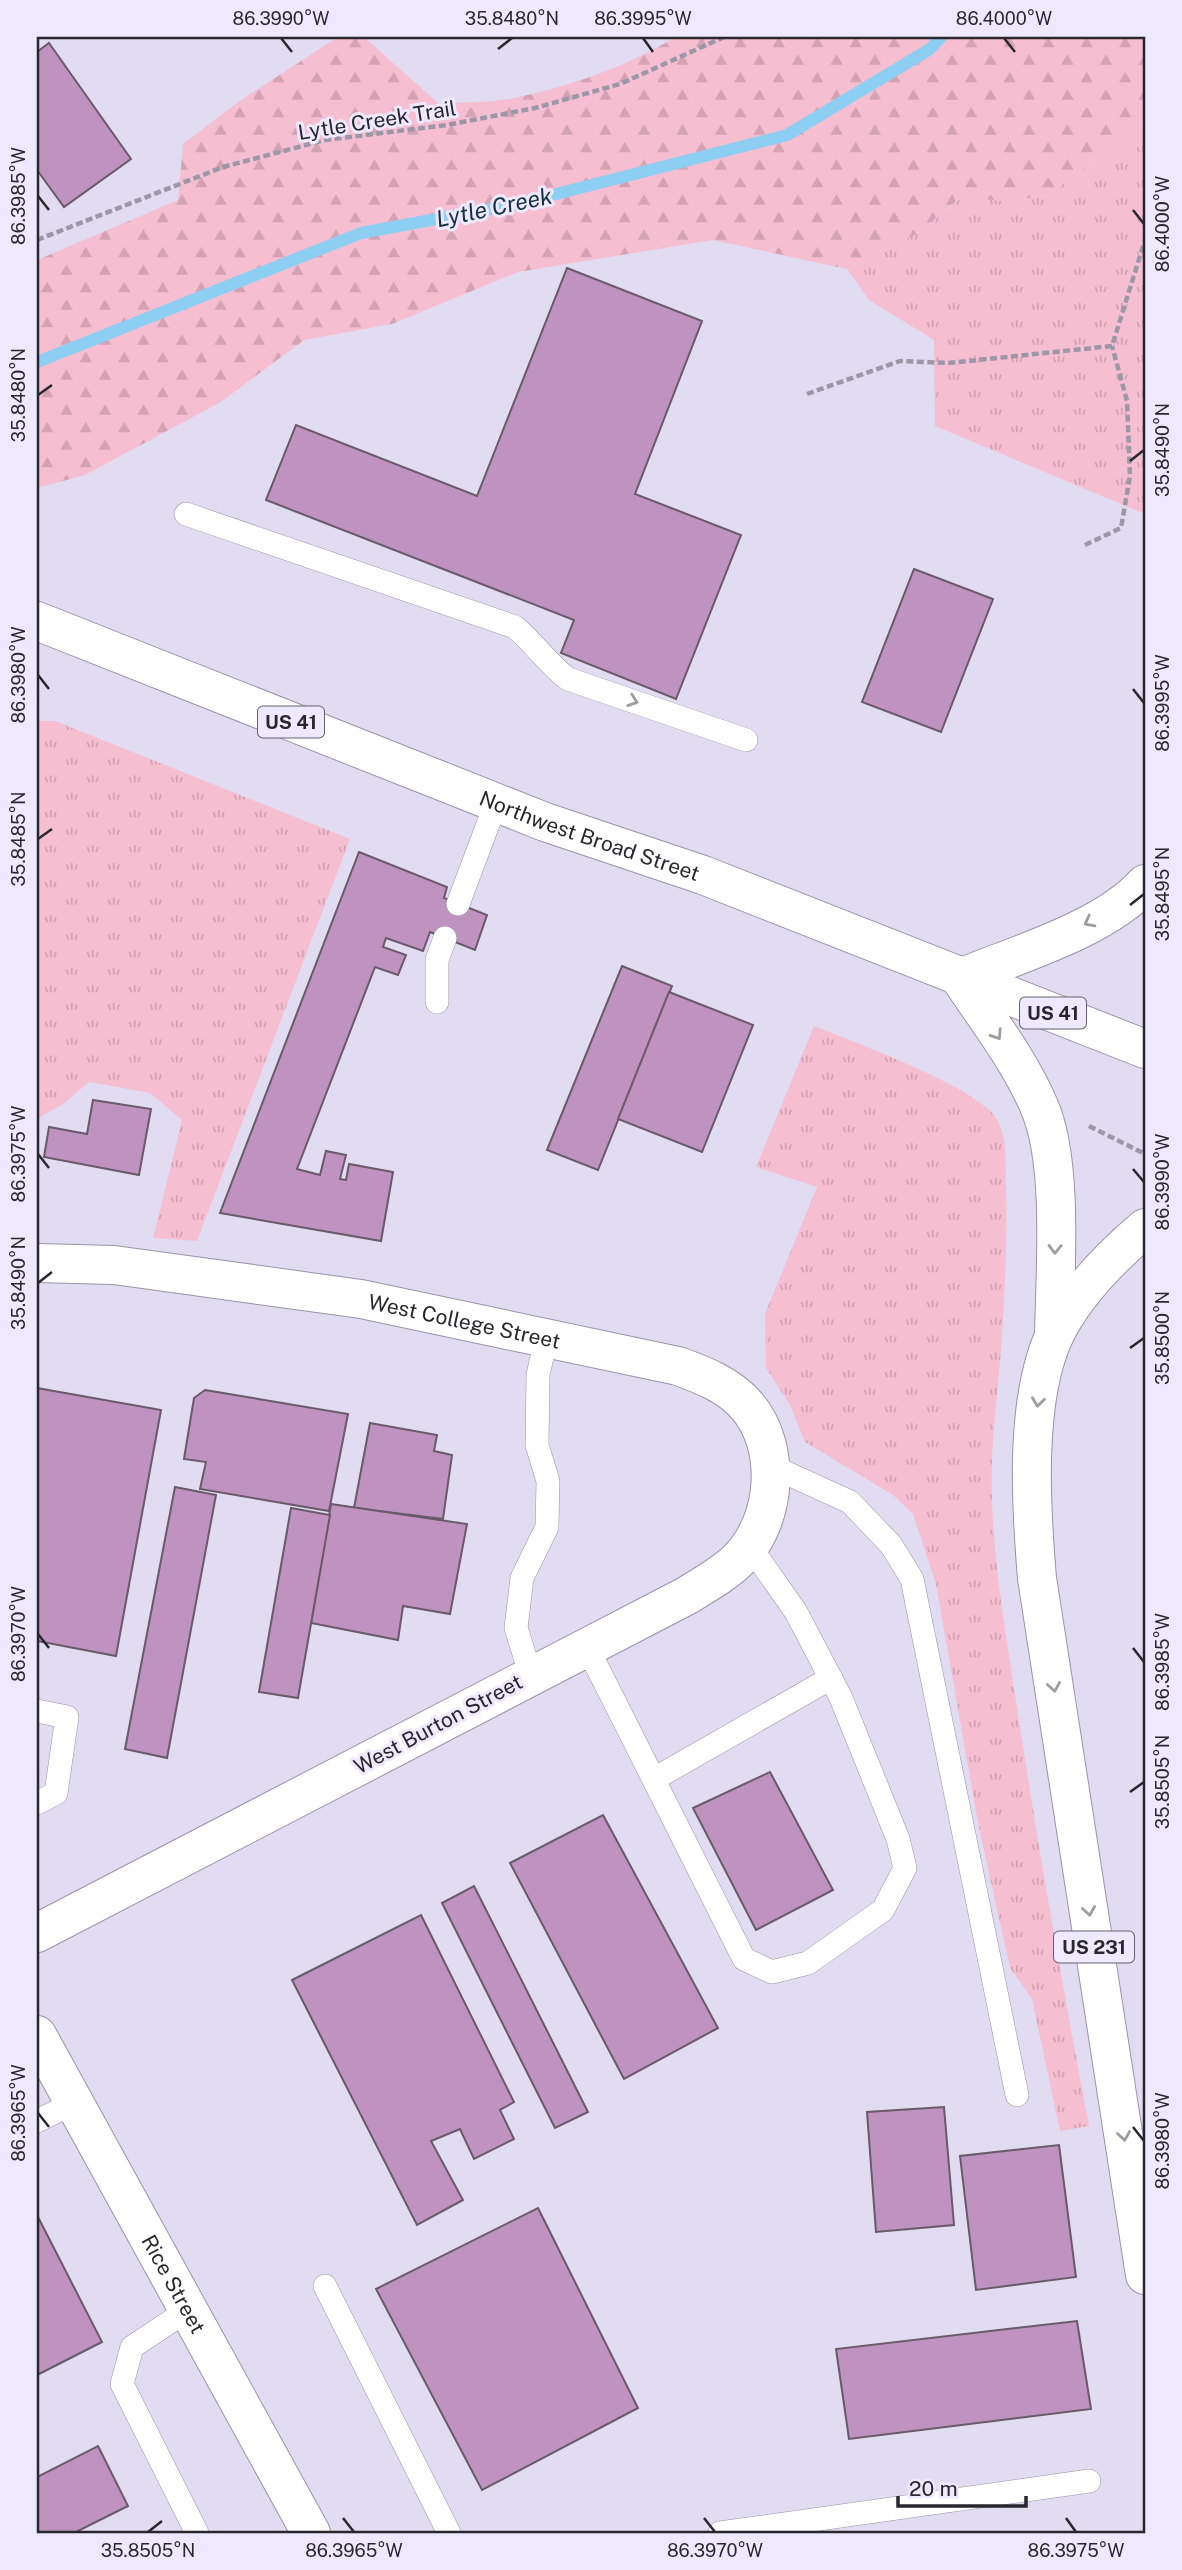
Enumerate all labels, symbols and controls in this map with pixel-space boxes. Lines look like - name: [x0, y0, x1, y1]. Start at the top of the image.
- text: 86.3990°W: [233, 8, 329, 29]
- text: 35.8480°N: [465, 8, 559, 29]
- text: 86.3995°W: [594, 8, 692, 29]
- text: 86.4000°W: [956, 8, 1052, 29]
- street label: Lytle Creek Trail: [296, 95, 458, 145]
- text: 86.3985°W: [8, 147, 29, 245]
- text: 86.4000°W: [1152, 176, 1173, 272]
- water label: Lytle Creek: [434, 181, 555, 232]
- text: 35.8480°N: [8, 348, 29, 442]
- text: 35.8490°N: [1152, 403, 1173, 497]
- text: 86.3980°W: [8, 626, 29, 724]
- text: 86.3995°W: [1152, 654, 1173, 752]
- one-way arrow: [626, 693, 638, 707]
- road number: US 41: [258, 706, 324, 737]
- street label: Northwest Broad Street: [476, 785, 703, 886]
- text: 35.8485°N: [8, 792, 29, 886]
- text: 35.8495°N: [1152, 847, 1173, 941]
- one-way arrow: [1084, 914, 1097, 927]
- road number: US 41: [1020, 998, 1086, 1028]
- one-way arrow: [989, 1027, 1002, 1040]
- text: 86.3975°W: [8, 1106, 29, 1202]
- text: 86.3990°W: [1152, 1134, 1173, 1230]
- text: 35.8490°N: [8, 1236, 29, 1330]
- one-way arrow: [1047, 1245, 1063, 1255]
- street label: West College Street: [366, 1288, 563, 1353]
- text: 35.8500°N: [1152, 1291, 1173, 1385]
- one-way arrow: [1031, 1396, 1046, 1408]
- text: 86.3970°W: [8, 1586, 29, 1682]
- text: 86.3985°W: [1152, 1613, 1173, 1711]
- street label: West Burton Street: [349, 1669, 527, 1779]
- one-way arrow: [1046, 1681, 1061, 1692]
- text: 35.8505°N: [1152, 1735, 1173, 1829]
- one-way arrow: [1081, 1905, 1096, 1917]
- road number: US 231: [1054, 1932, 1134, 1963]
- text: 86.3965°W: [8, 2064, 29, 2162]
- text: 86.3980°W: [1152, 2092, 1173, 2190]
- one-way arrow: [1116, 2130, 1131, 2142]
- street label: Rice Street: [137, 2230, 211, 2338]
- scale bar: [898, 2465, 1026, 2509]
- text: 20 m: [909, 2476, 958, 2501]
- text: 35.8505°N: [101, 2540, 195, 2561]
- text: 86.3965°W: [305, 2540, 403, 2561]
- text: 86.3970°W: [667, 2540, 763, 2561]
- text: 86.3975°W: [1028, 2540, 1124, 2561]

